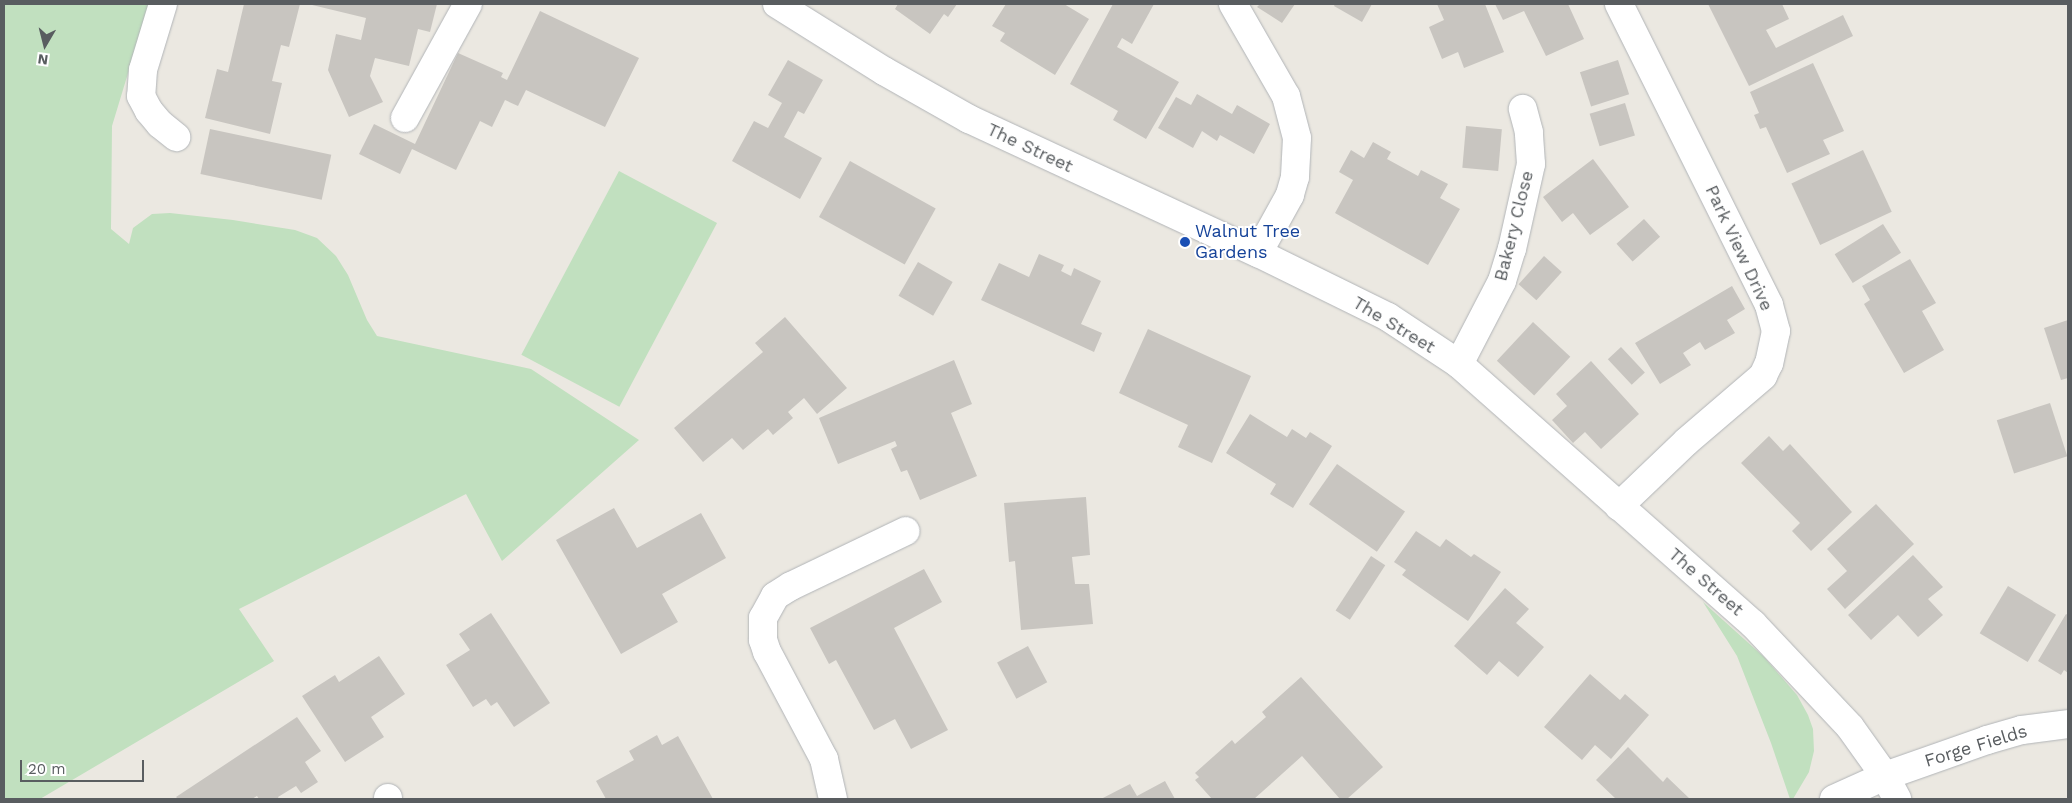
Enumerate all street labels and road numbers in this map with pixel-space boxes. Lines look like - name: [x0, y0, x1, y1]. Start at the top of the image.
- street label: The Street: [984, 119, 1076, 177]
- street label: Bakery Close: [1490, 168, 1538, 284]
- street label: Park View Drive: [1700, 181, 1778, 315]
- street label: The Street: [1349, 292, 1439, 358]
- street label: The Street: [1664, 544, 1748, 620]
- street label: Forge Fields: [1922, 720, 2030, 772]

